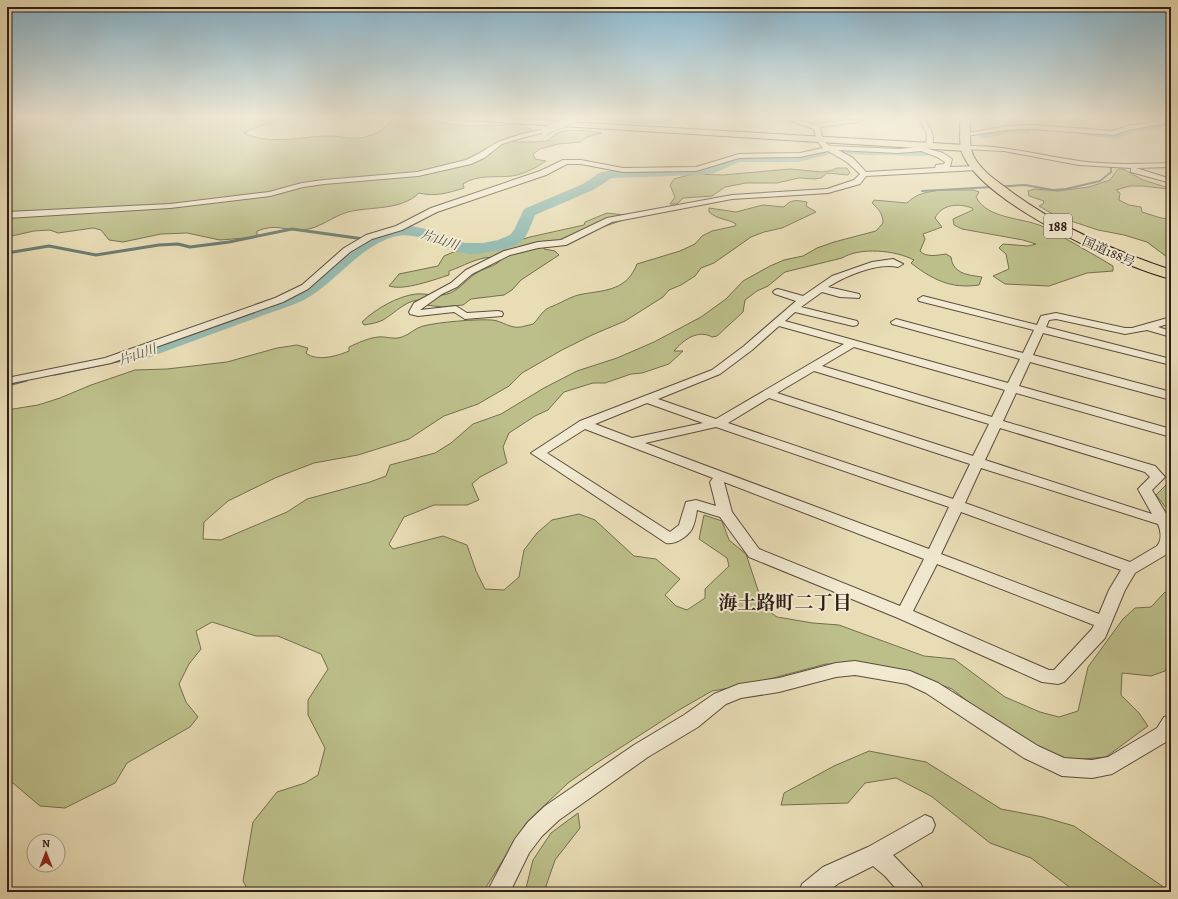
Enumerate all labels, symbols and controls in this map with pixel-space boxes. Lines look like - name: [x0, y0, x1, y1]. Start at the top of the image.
- road number: 188: [1044, 214, 1072, 238]
- water label: 片山川: [419, 225, 463, 255]
- street label: 国道188号: [1080, 232, 1138, 271]
- water label: 片山川: [116, 339, 160, 369]
- district label: 海土路町二丁目: [718, 590, 852, 616]
- north arrow: [26, 833, 66, 873]
- text: N: [42, 836, 50, 851]

